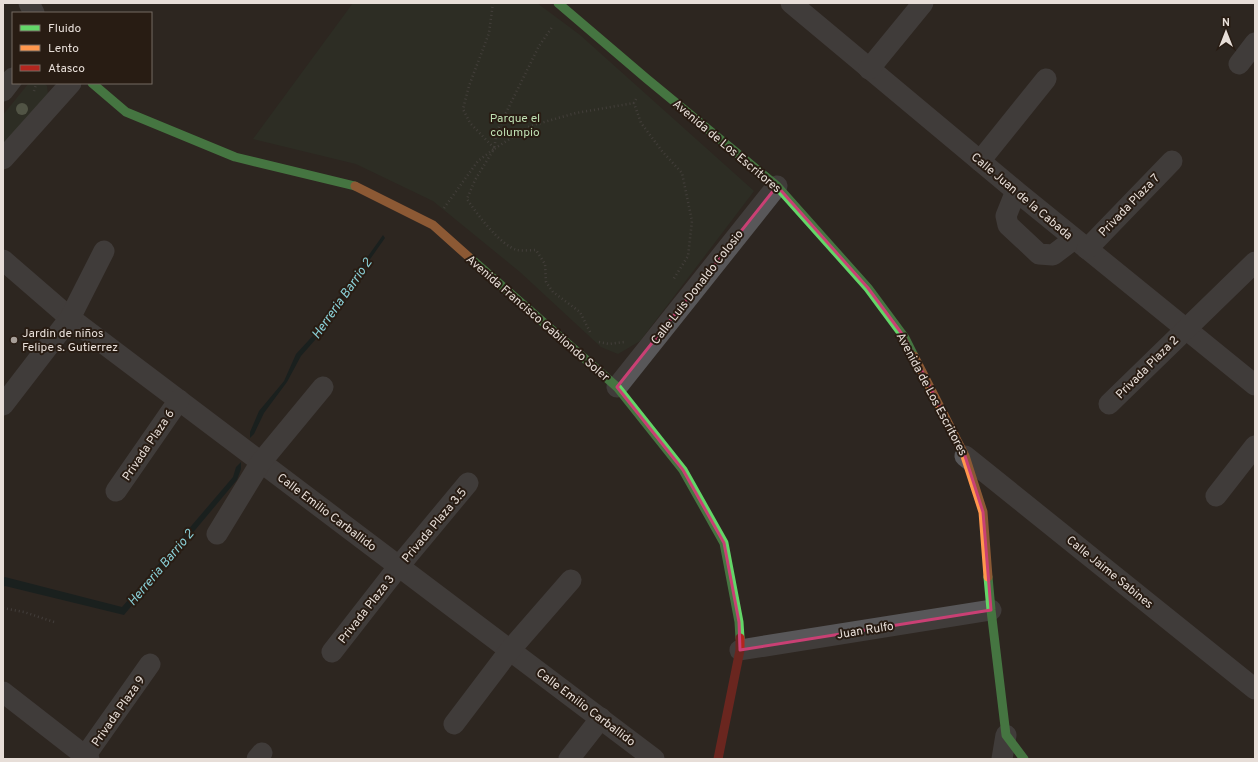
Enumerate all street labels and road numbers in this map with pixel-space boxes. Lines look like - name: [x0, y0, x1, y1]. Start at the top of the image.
- street label: Avenida de Los Escritores: [669, 97, 784, 197]
- street label: Calle Juan de la Cabada: [967, 150, 1075, 244]
- street label: Privada Plaza 7: [1096, 171, 1164, 241]
- street label: Calle Luis Donaldo Colosio: [648, 227, 748, 348]
- street label: Avenida Francisco Gabilondo Soler: [462, 252, 613, 386]
- street label: Avenida de Los Escritores: [892, 330, 970, 459]
- street label: Privada Plaza 2: [1113, 333, 1183, 403]
- street label: Privada Plaza 6: [119, 407, 179, 484]
- street label: Calle Emilio Carballido: [273, 470, 380, 556]
- street label: Privada Plaza 3.5: [399, 485, 471, 566]
- street label: Calle Jaime Sabines: [1063, 533, 1156, 613]
- street label: Privada Plaza 3: [335, 572, 399, 647]
- street label: Juan Rulfo: [835, 619, 895, 643]
- street label: Calle Emilio Carballido: [532, 665, 639, 751]
- street label: Privada Plaza 9: [88, 673, 149, 750]

